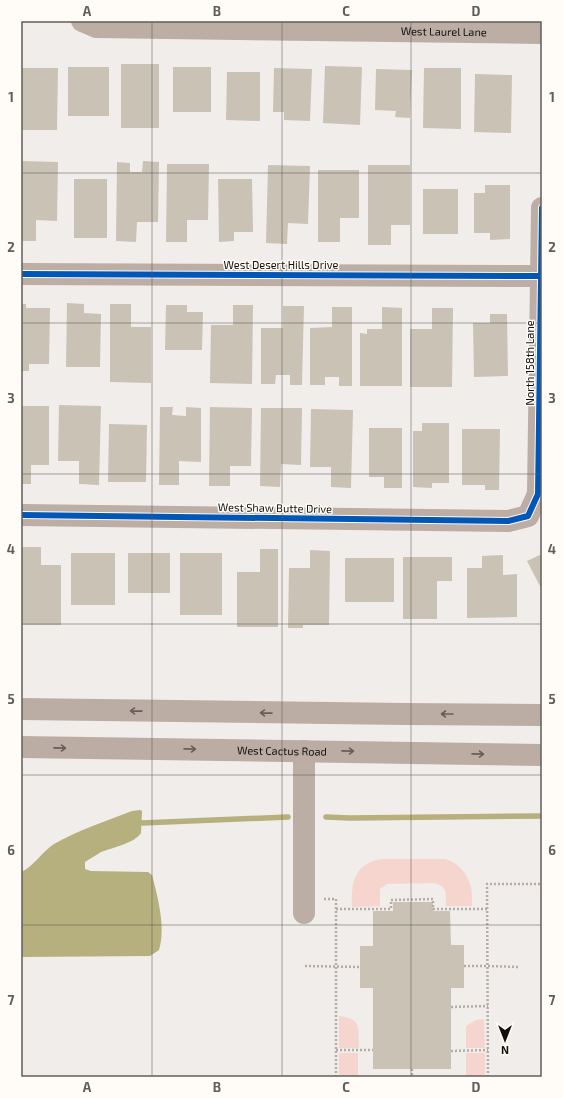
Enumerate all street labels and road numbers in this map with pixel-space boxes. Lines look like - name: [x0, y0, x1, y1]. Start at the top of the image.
- street label: West Laurel Lane: [401, 24, 487, 38]
- street label: West Desert Hills Drive: [224, 258, 339, 271]
- street label: North 158th Lane: [523, 320, 536, 406]
- street label: West Shaw Butte Drive: [218, 500, 332, 515]
- street label: West Cactus Road: [237, 743, 327, 758]

